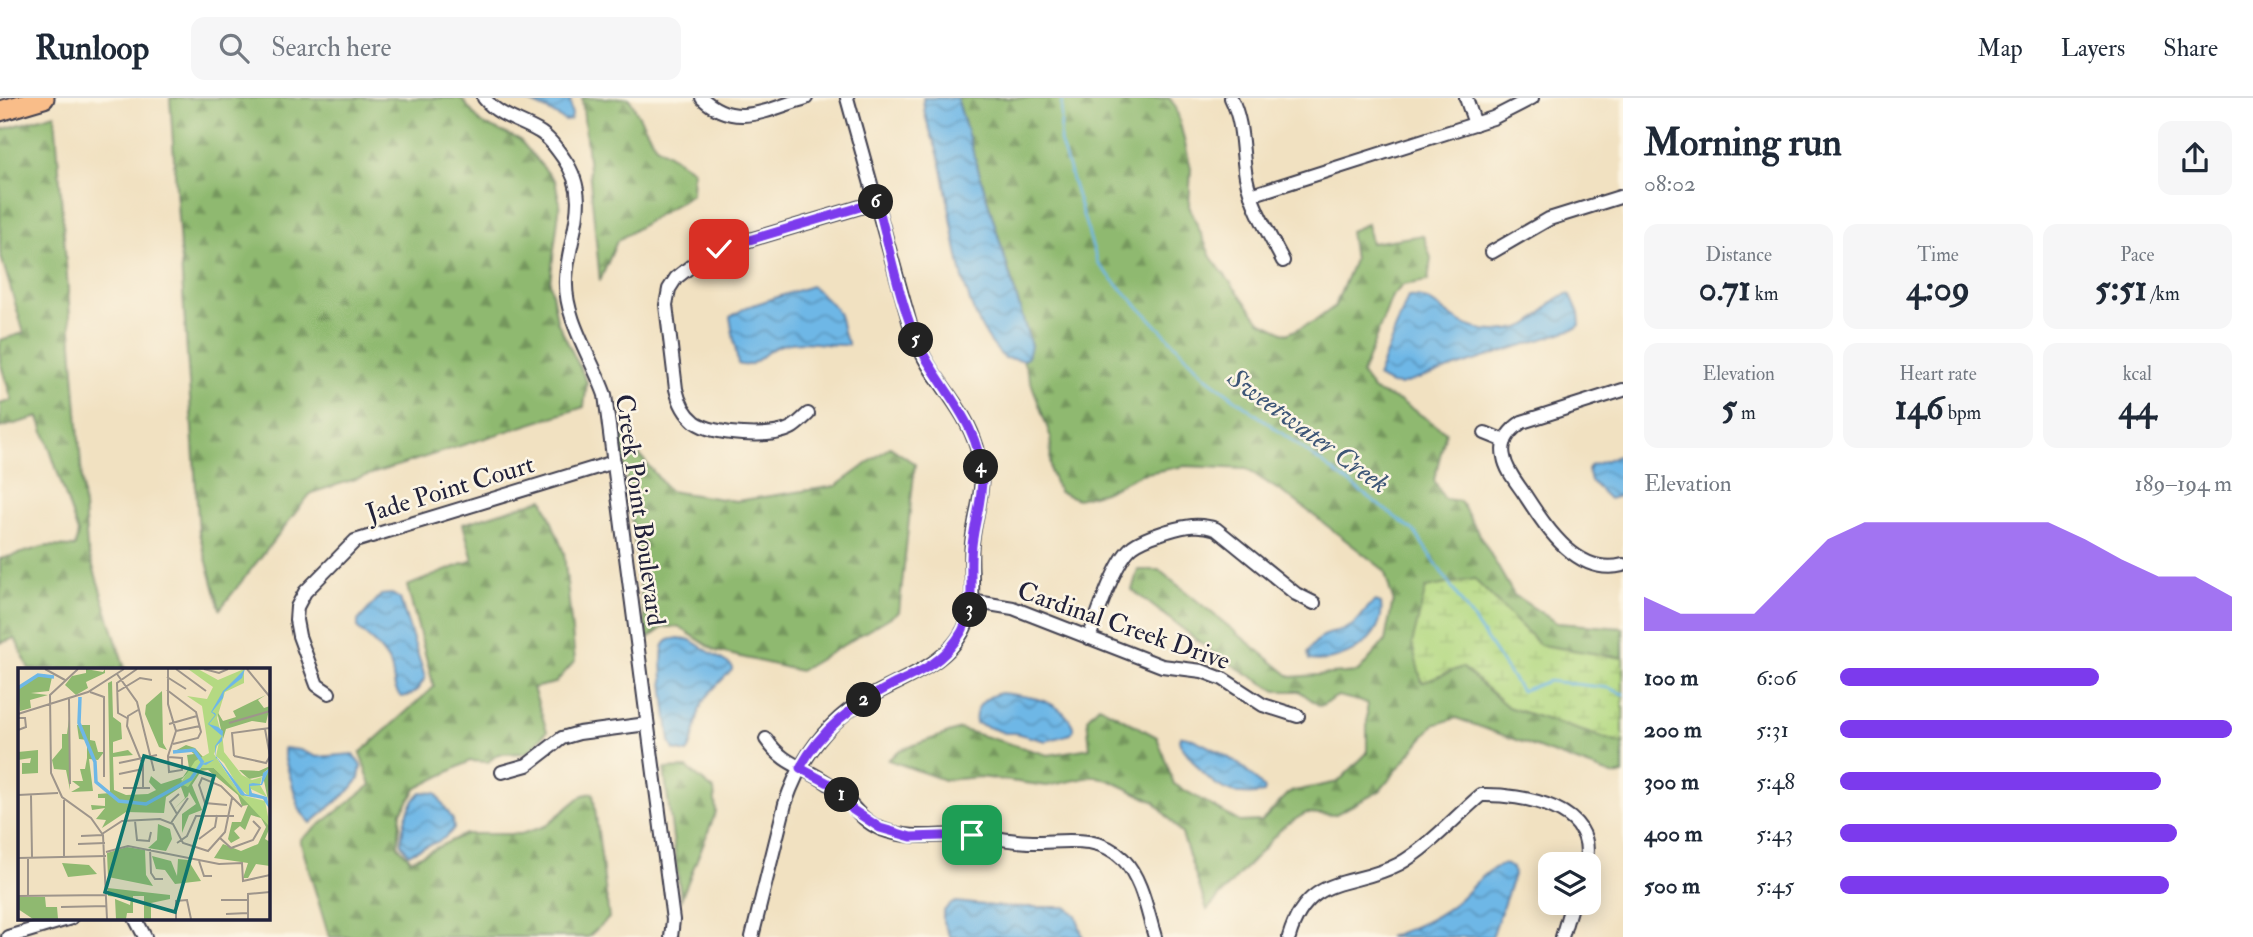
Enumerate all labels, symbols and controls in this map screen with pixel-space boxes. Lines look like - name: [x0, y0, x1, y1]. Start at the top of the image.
- search box: [191, 17, 681, 80]
- text: Runloop: [35, 28, 149, 69]
- icon: search: [215, 29, 253, 67]
- text: Search here: [271, 32, 391, 64]
- text: Map: [1978, 33, 2023, 64]
- text: Layers: [2061, 33, 2125, 64]
- text: Share: [2163, 33, 2218, 64]
- text: Morning run: [1644, 119, 1842, 167]
- button: share: [2158, 121, 2232, 195]
- text: 08:02: [1644, 169, 1696, 198]
- pin: 6: [858, 184, 894, 220]
- text: 6: [871, 189, 880, 213]
- pin: [689, 219, 749, 279]
- icon: check: [700, 230, 738, 268]
- text: Distance: [1705, 243, 1772, 267]
- text: Time: [1917, 243, 1959, 267]
- text: Pace: [2120, 243, 2154, 267]
- text: 0.71: [1699, 267, 1751, 311]
- text: 4:09: [1906, 267, 1970, 311]
- text: 5:51: [2095, 267, 2147, 311]
- text: km: [1751, 282, 1779, 306]
- text: /km: [2147, 282, 2180, 306]
- pin: 5: [898, 322, 934, 358]
- text: 5: [911, 327, 920, 351]
- water label: Sweetwater Creek: [1220, 360, 1396, 502]
- text: Elevation: [1702, 362, 1775, 386]
- text: Heart rate: [1899, 362, 1977, 386]
- text: kcal: [2123, 362, 2152, 386]
- text: 5: [1722, 386, 1737, 430]
- text: 146: [1895, 386, 1944, 430]
- text: 44: [2118, 386, 2156, 430]
- street label: Creek Point Boulevard: [608, 392, 672, 628]
- text: m: [1737, 401, 1756, 425]
- text: bpm: [1944, 401, 1981, 425]
- street label: Jade Point Court: [361, 448, 538, 530]
- pin: 4: [964, 450, 998, 484]
- text: 4: [975, 454, 986, 478]
- text: Elevation: [1644, 469, 1732, 498]
- text: 189–194 m: [2135, 469, 2232, 498]
- street label: Cardinal Creek Drive: [1013, 575, 1234, 677]
- pin: 3: [953, 592, 988, 628]
- text: 3: [966, 597, 973, 621]
- text: 100 m: [1644, 663, 1698, 692]
- text: 6:06: [1756, 663, 1797, 692]
- inset map: [18, 668, 270, 920]
- pin: 2: [846, 682, 882, 718]
- text: 2: [859, 687, 868, 711]
- text: 200 m: [1644, 715, 1702, 744]
- text: 5:31: [1756, 715, 1789, 744]
- text: 300 m: [1644, 767, 1699, 796]
- text: 5:48: [1756, 767, 1795, 796]
- pin: 1: [824, 778, 860, 812]
- text: 1: [838, 782, 845, 806]
- pin: [942, 805, 1002, 865]
- icon: arrive: [953, 816, 991, 854]
- text: 400 m: [1644, 819, 1703, 848]
- text: 5:43: [1756, 819, 1793, 848]
- map controls: [1538, 852, 1601, 915]
- button: layers: [1538, 852, 1601, 915]
- text: 500 m: [1644, 871, 1700, 900]
- text: 5:45: [1756, 871, 1794, 900]

